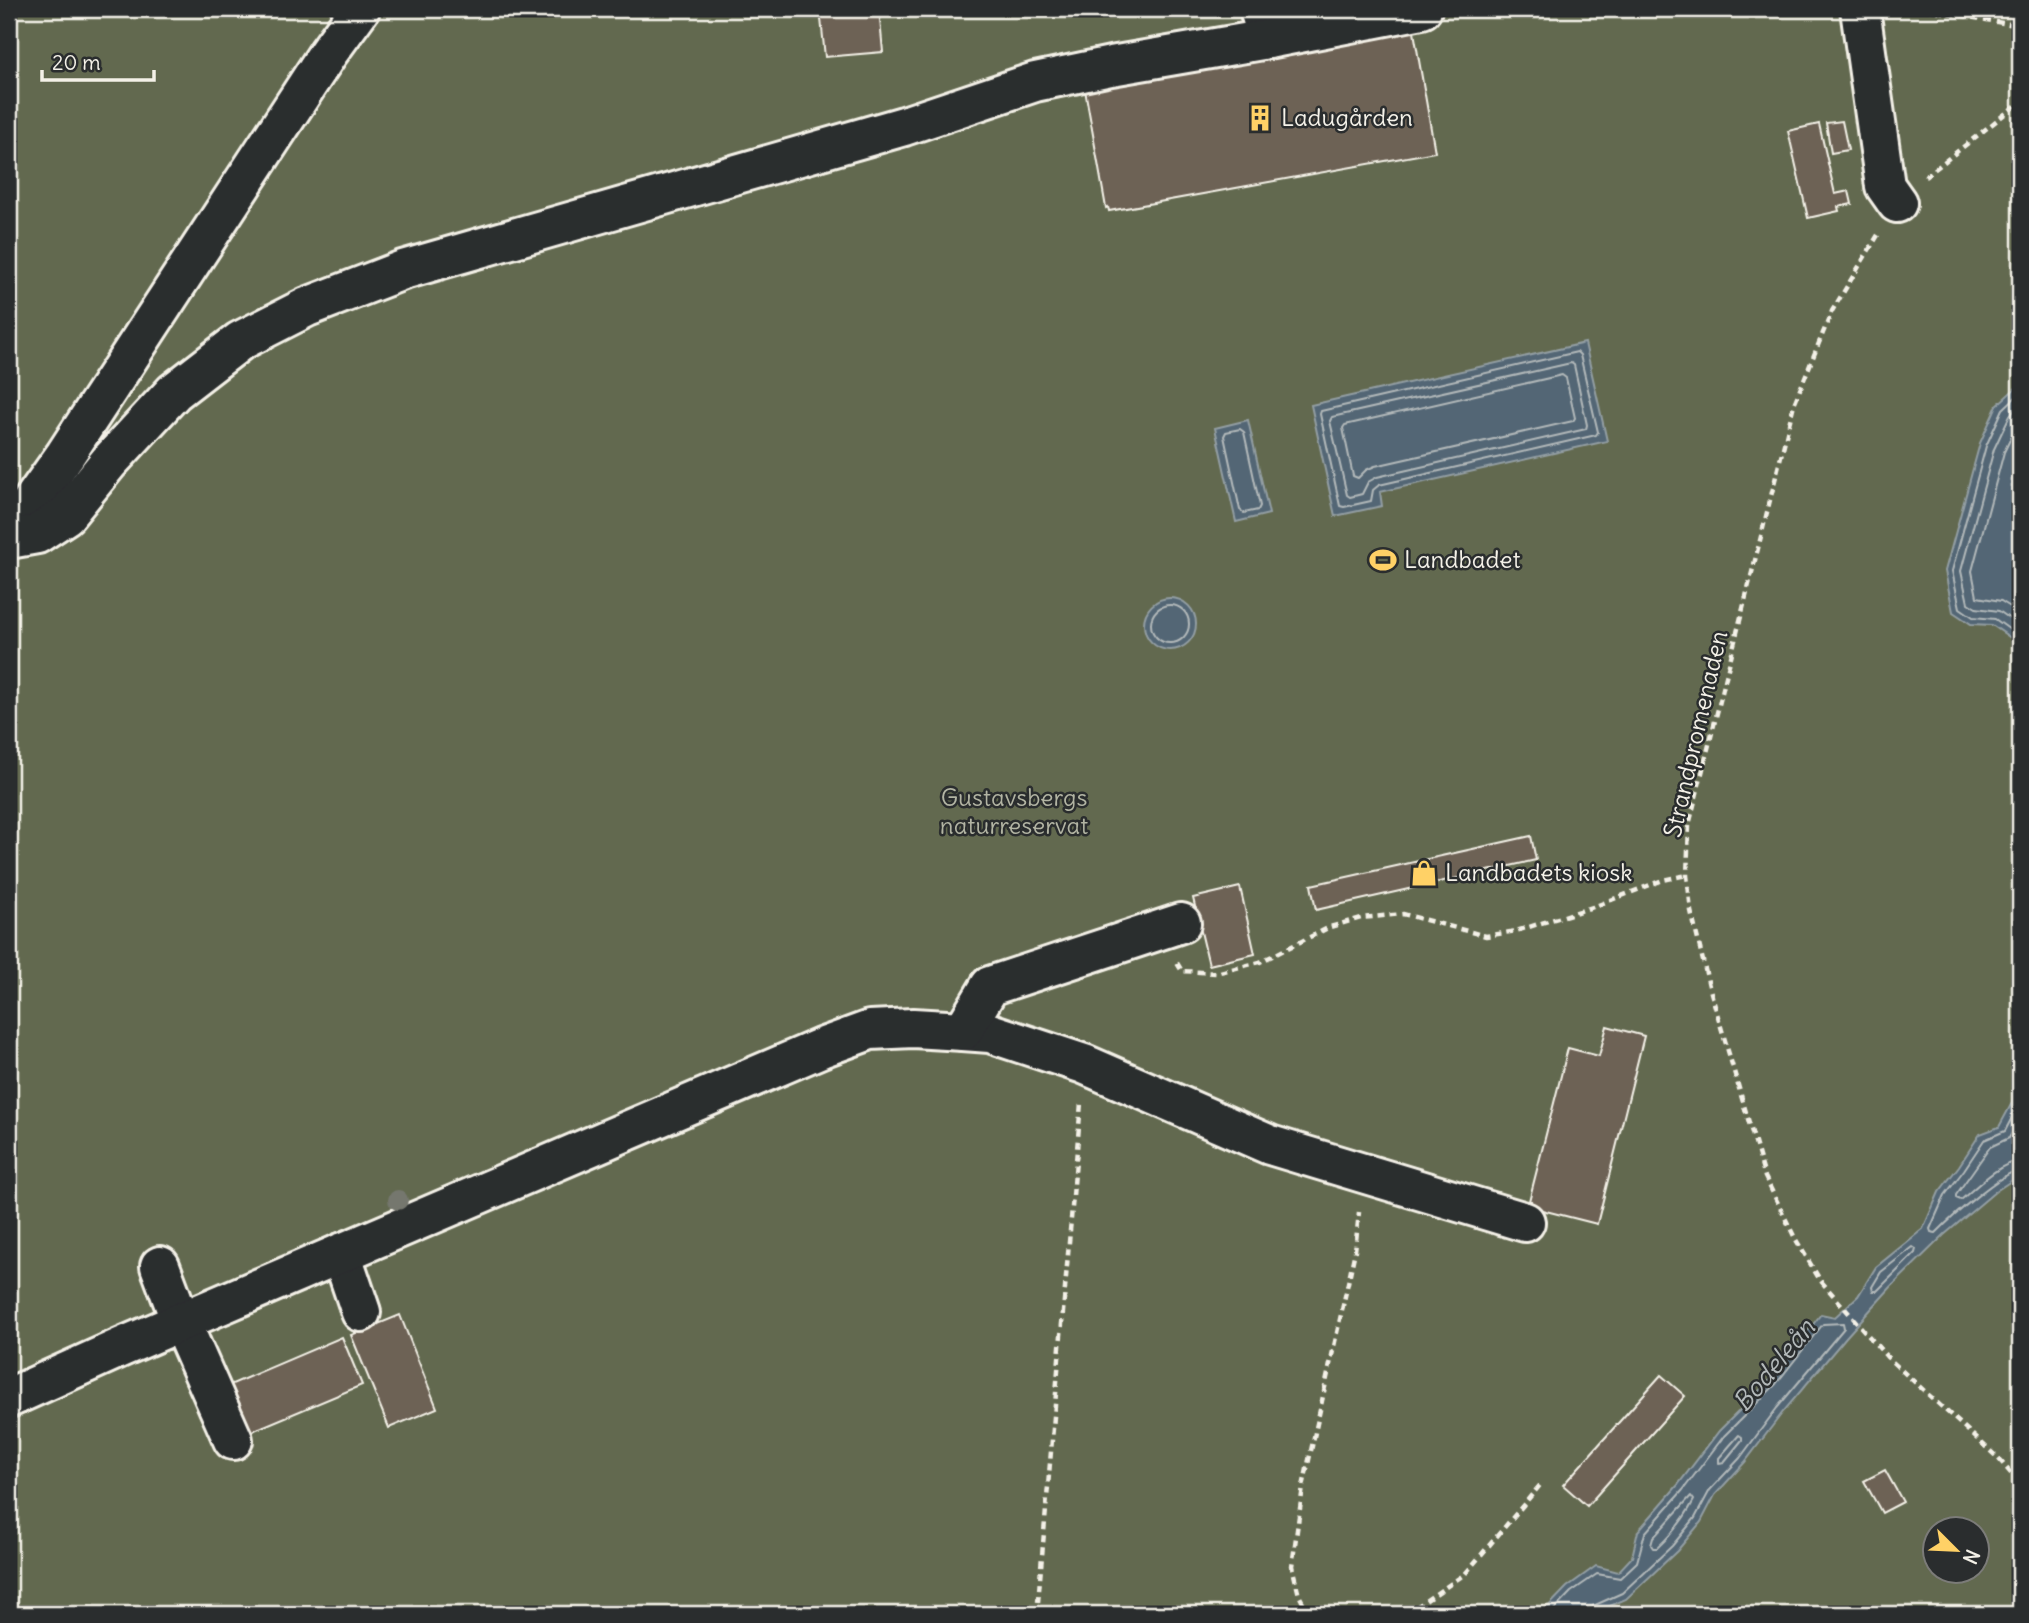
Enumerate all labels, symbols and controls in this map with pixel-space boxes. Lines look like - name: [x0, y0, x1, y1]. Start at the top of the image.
- scale bar: [42, 38, 154, 82]
- text: 20 m: [52, 49, 101, 76]
- place label: Ladugården: [1281, 102, 1413, 132]
- building icon: Ladugården: [1245, 103, 1275, 133]
- place label: Landbadet: [1404, 544, 1520, 574]
- sports icon: Landbadet: [1368, 545, 1398, 575]
- street label: Strandpromenaden: [1657, 627, 1733, 840]
- park label: Gustavsbergs naturreservat: [940, 782, 1088, 840]
- place label: Landbadets kiosk: [1445, 857, 1632, 887]
- shop icon: Landbadets kiosk: [1409, 858, 1439, 888]
- water label: Bodeleån: [1725, 1311, 1822, 1418]
- north arrow: [1920, 1514, 1990, 1584]
- text: N: [1958, 1546, 1985, 1568]

